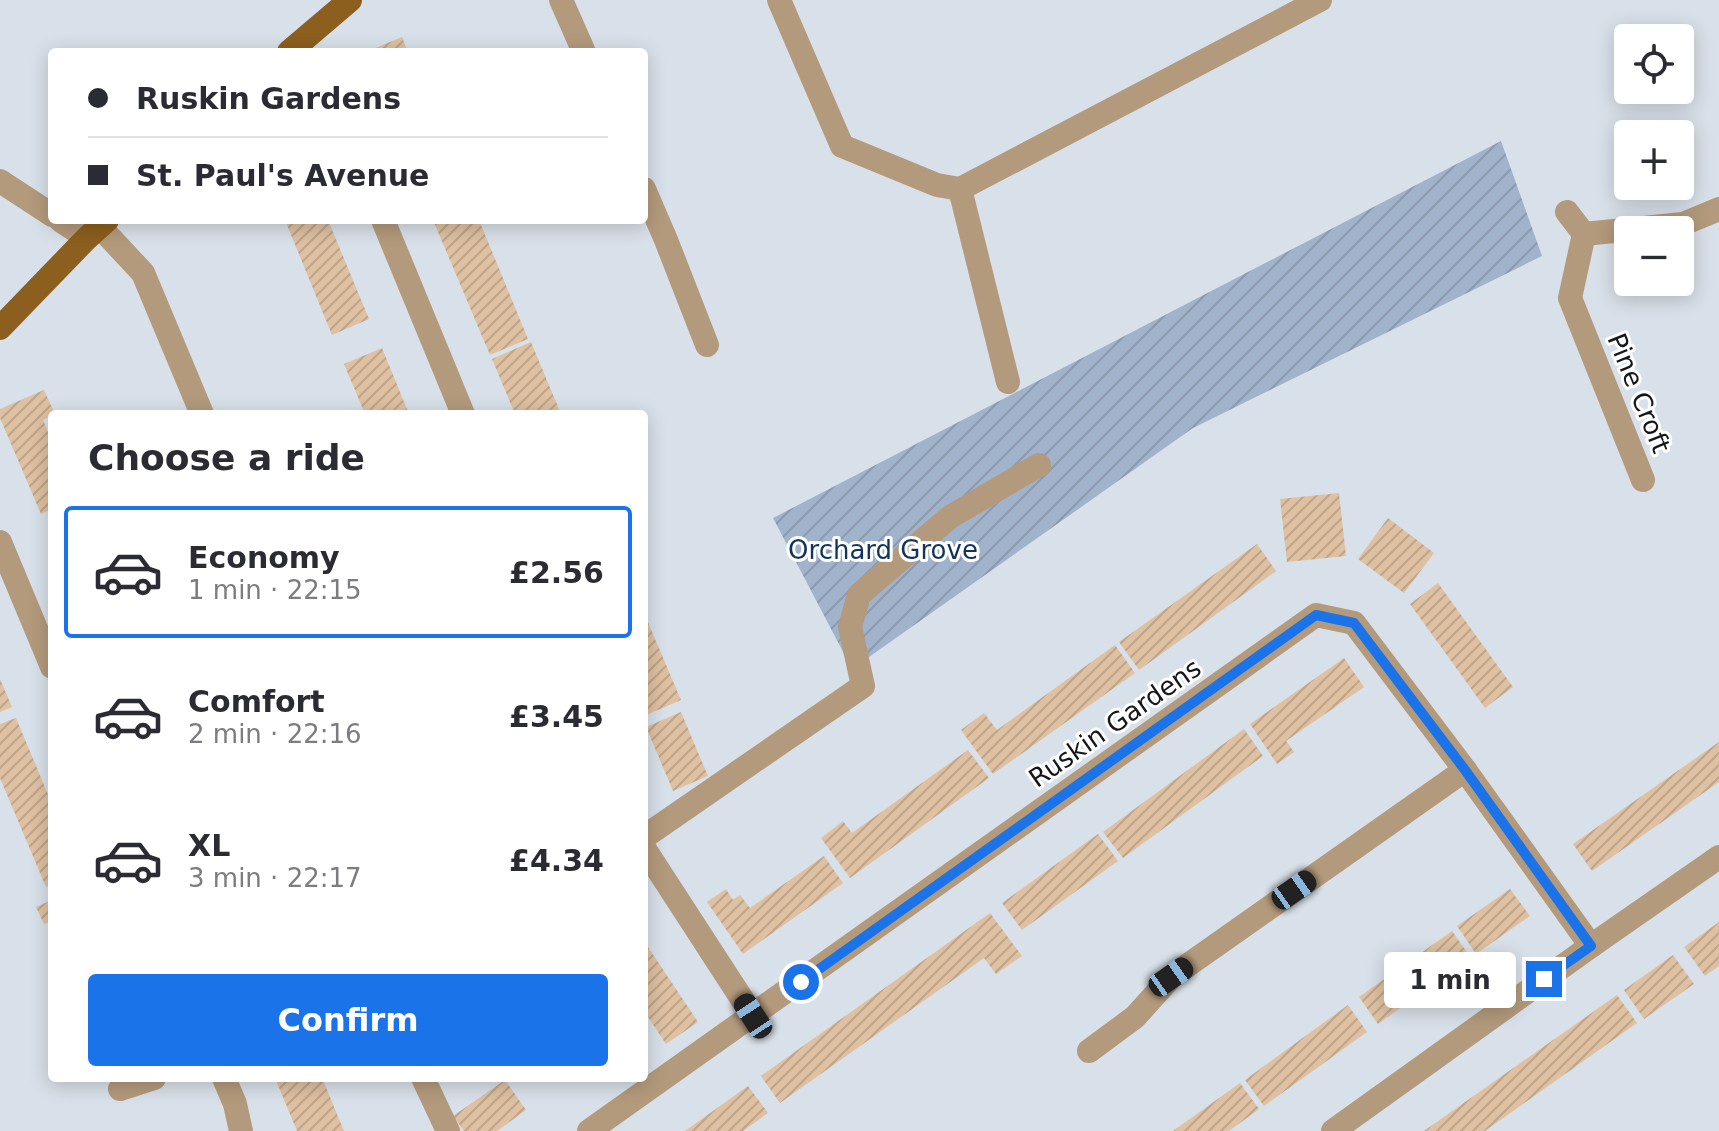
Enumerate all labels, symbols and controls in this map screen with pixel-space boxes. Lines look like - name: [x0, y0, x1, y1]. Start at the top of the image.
- map controls: [1614, 24, 1694, 296]
- button: locate: [1614, 24, 1694, 104]
- text: Ruskin Gardens: [136, 81, 401, 116]
- button: +: [1614, 120, 1694, 200]
- text: St. Paul's Avenue: [136, 158, 429, 193]
- button: −: [1614, 216, 1694, 296]
- street label: Pine Croft: [1601, 329, 1677, 457]
- text: Choose a ride: [88, 437, 365, 478]
- park label: Orchard Grove: [788, 535, 978, 565]
- icon: car: [92, 536, 164, 608]
- text: Economy: [188, 540, 340, 575]
- text: £2.56: [509, 555, 604, 590]
- text: 1 min · 22:15: [188, 575, 362, 605]
- street label: Ruskin Gardens: [1023, 653, 1207, 793]
- icon: car: [92, 680, 164, 752]
- text: Comfort: [188, 684, 325, 719]
- text: £3.45: [509, 699, 604, 734]
- text: 2 min · 22:16: [188, 719, 362, 749]
- icon: car: [92, 824, 164, 896]
- text: XL: [188, 828, 230, 863]
- text: £4.34: [509, 843, 604, 878]
- text: 3 min · 22:17: [188, 863, 362, 893]
- car: [1267, 866, 1321, 914]
- callout: 1 min: [1384, 951, 1516, 1007]
- car: [1144, 953, 1198, 1001]
- route end: [1526, 961, 1562, 997]
- route start: [783, 964, 819, 1000]
- text: 1 min: [1409, 965, 1491, 995]
- button: Confirm: [88, 974, 608, 1066]
- car: [730, 989, 776, 1043]

